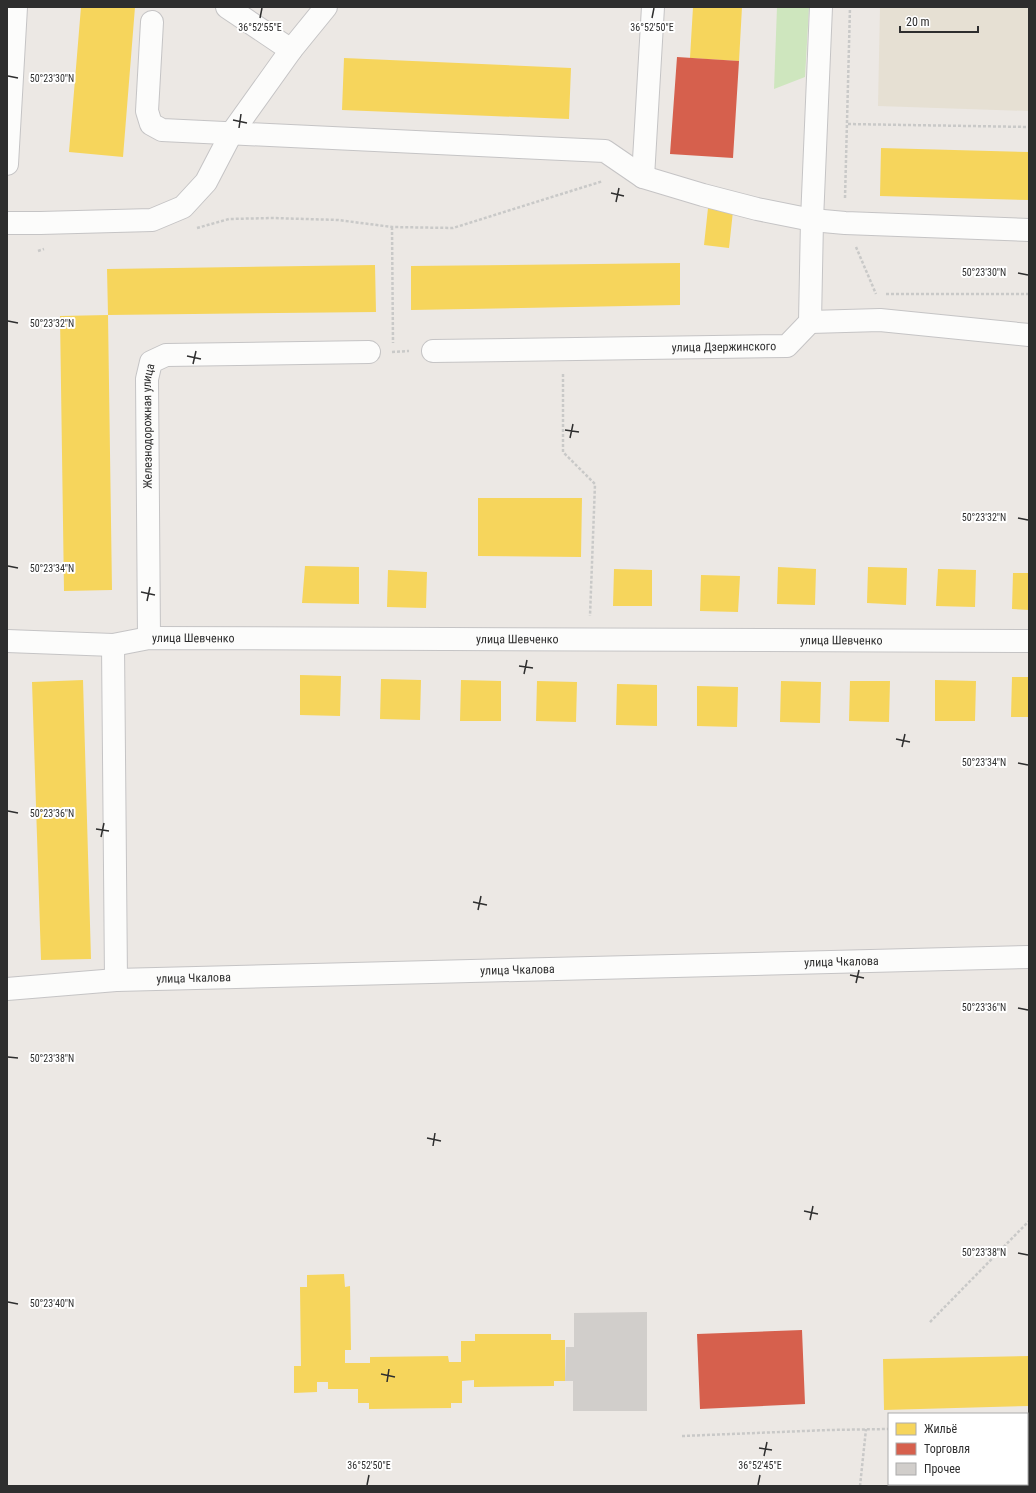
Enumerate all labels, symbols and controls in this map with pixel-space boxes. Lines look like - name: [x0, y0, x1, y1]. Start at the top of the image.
- scale bar: [900, 8, 978, 34]
- text: 20 m: [906, 15, 930, 29]
- text: 36°52'55"E: [238, 22, 282, 33]
- text: 36°52'50"E: [630, 22, 674, 33]
- text: 50°23'30"N: [30, 73, 74, 84]
- text: 50°23'30"N: [962, 267, 1006, 278]
- text: 50°23'32"N: [30, 318, 74, 329]
- street label: улица Дзержинского: [672, 339, 776, 355]
- street label: Железнодорожная улица: [140, 362, 157, 489]
- text: 50°23'32"N: [962, 512, 1006, 523]
- text: 50°23'34"N: [30, 563, 74, 574]
- street label: улица Шевченко: [152, 631, 235, 645]
- street label: улица Шевченко: [476, 632, 559, 646]
- street label: улица Шевченко: [800, 633, 883, 648]
- text: 50°23'34"N: [962, 757, 1006, 768]
- text: 50°23'36"N: [30, 808, 74, 819]
- street label: улица Чкалова: [804, 954, 879, 970]
- street label: улица Чкалова: [480, 962, 555, 978]
- street label: улица Чкалова: [156, 970, 231, 986]
- text: 50°23'36"N: [962, 1002, 1006, 1013]
- text: 50°23'38"N: [30, 1053, 74, 1064]
- text: 50°23'38"N: [962, 1247, 1006, 1258]
- text: 50°23'40"N: [30, 1298, 74, 1309]
- legend: [888, 1413, 1028, 1485]
- text: Жильё: [924, 1422, 957, 1436]
- text: Торговля: [924, 1442, 970, 1456]
- text: 36°52'50"E: [347, 1460, 391, 1471]
- text: 36°52'45"E: [738, 1460, 782, 1471]
- text: Прочее: [924, 1462, 961, 1476]

